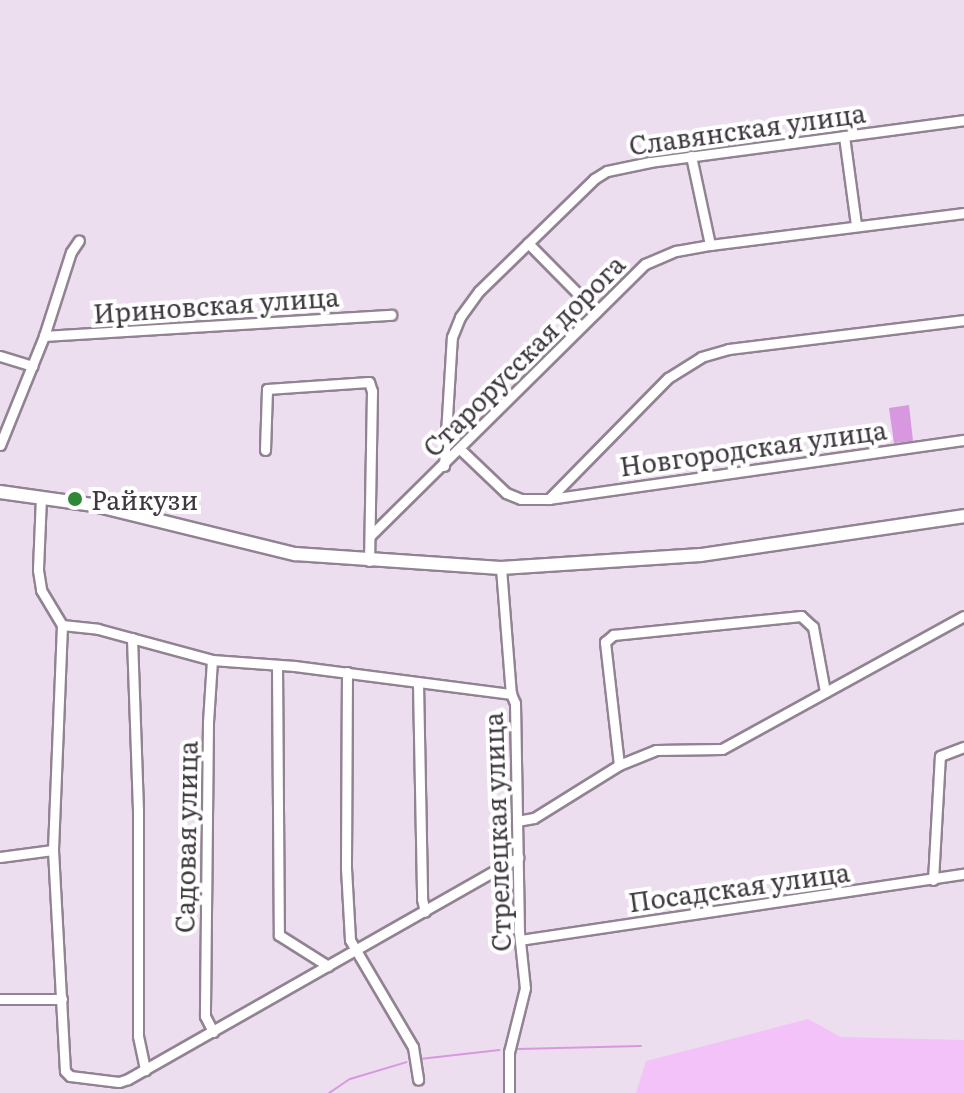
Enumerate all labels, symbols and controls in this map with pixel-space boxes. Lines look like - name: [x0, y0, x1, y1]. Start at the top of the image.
- street label: Славянская улица: [627, 96, 867, 160]
- street label: Старорусская дорога: [416, 248, 630, 462]
- street label: Ириновская улица: [92, 280, 340, 328]
- street label: Новгородская улица: [617, 413, 889, 481]
- place label: Райкузи: [91, 483, 198, 515]
- marker: Райкузи: [66, 490, 84, 508]
- street label: Стрелецкая улица: [476, 712, 516, 952]
- street label: Садовая улица: [168, 741, 202, 933]
- street label: Посадская улица: [626, 855, 852, 917]

